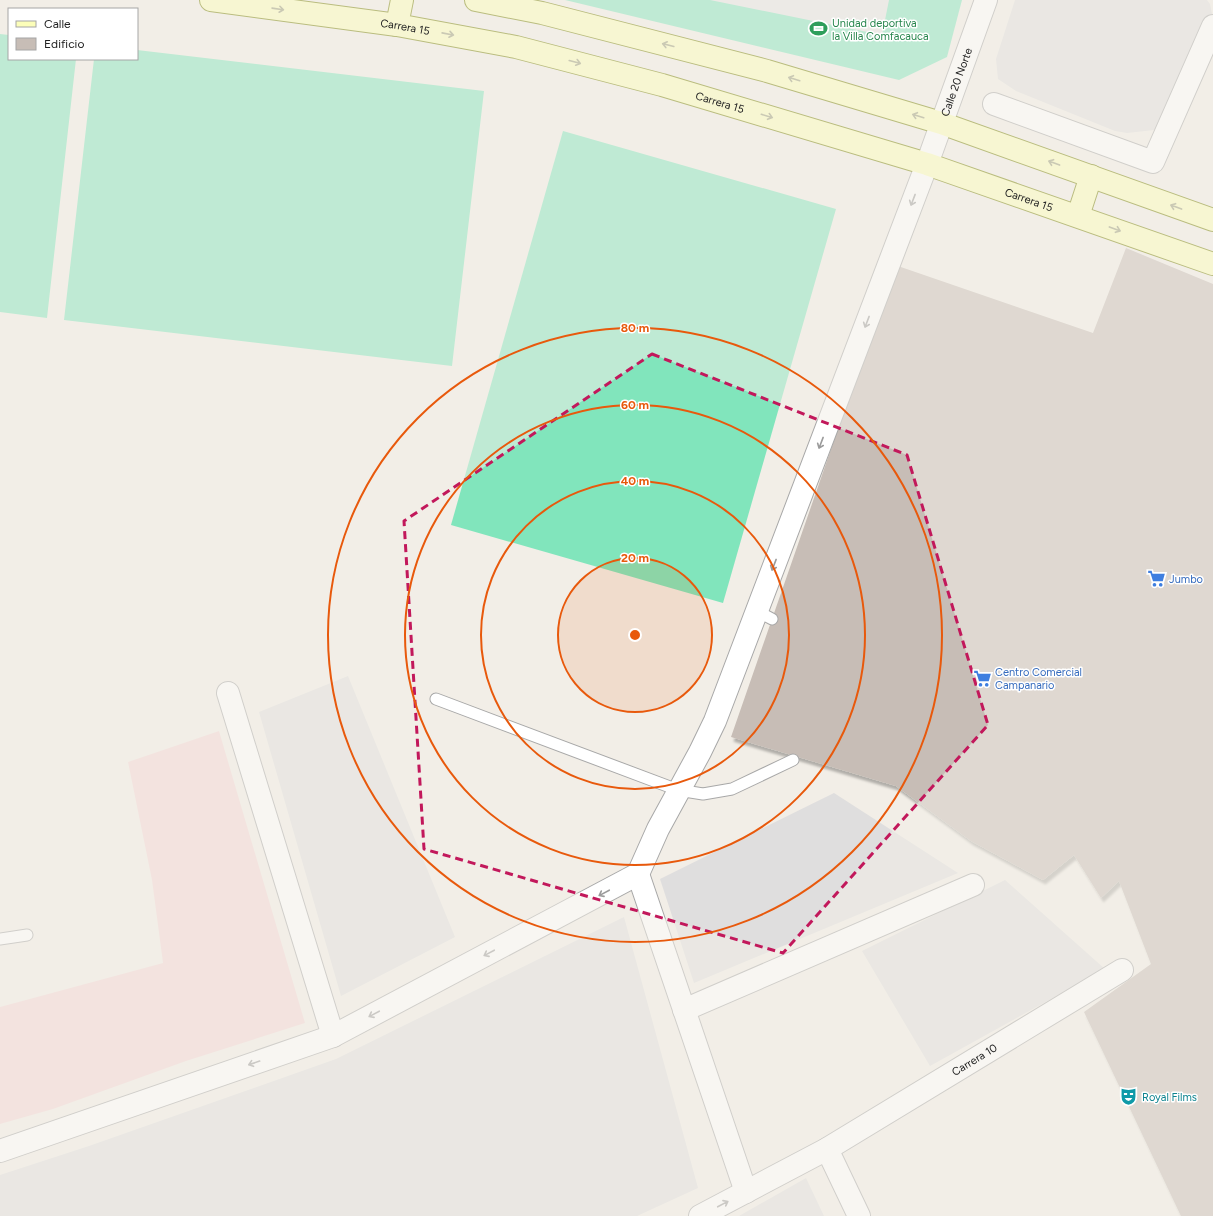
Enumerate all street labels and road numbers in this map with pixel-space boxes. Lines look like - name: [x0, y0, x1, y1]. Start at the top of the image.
- street label: Carrera 15: [380, 17, 431, 38]
- street label: Calle 20 Norte: [939, 46, 975, 118]
- street label: Carrera 15: [694, 89, 746, 116]
- street label: Carrera 15: [1003, 186, 1054, 214]
- street label: Carrera 10: [950, 1041, 1000, 1079]

